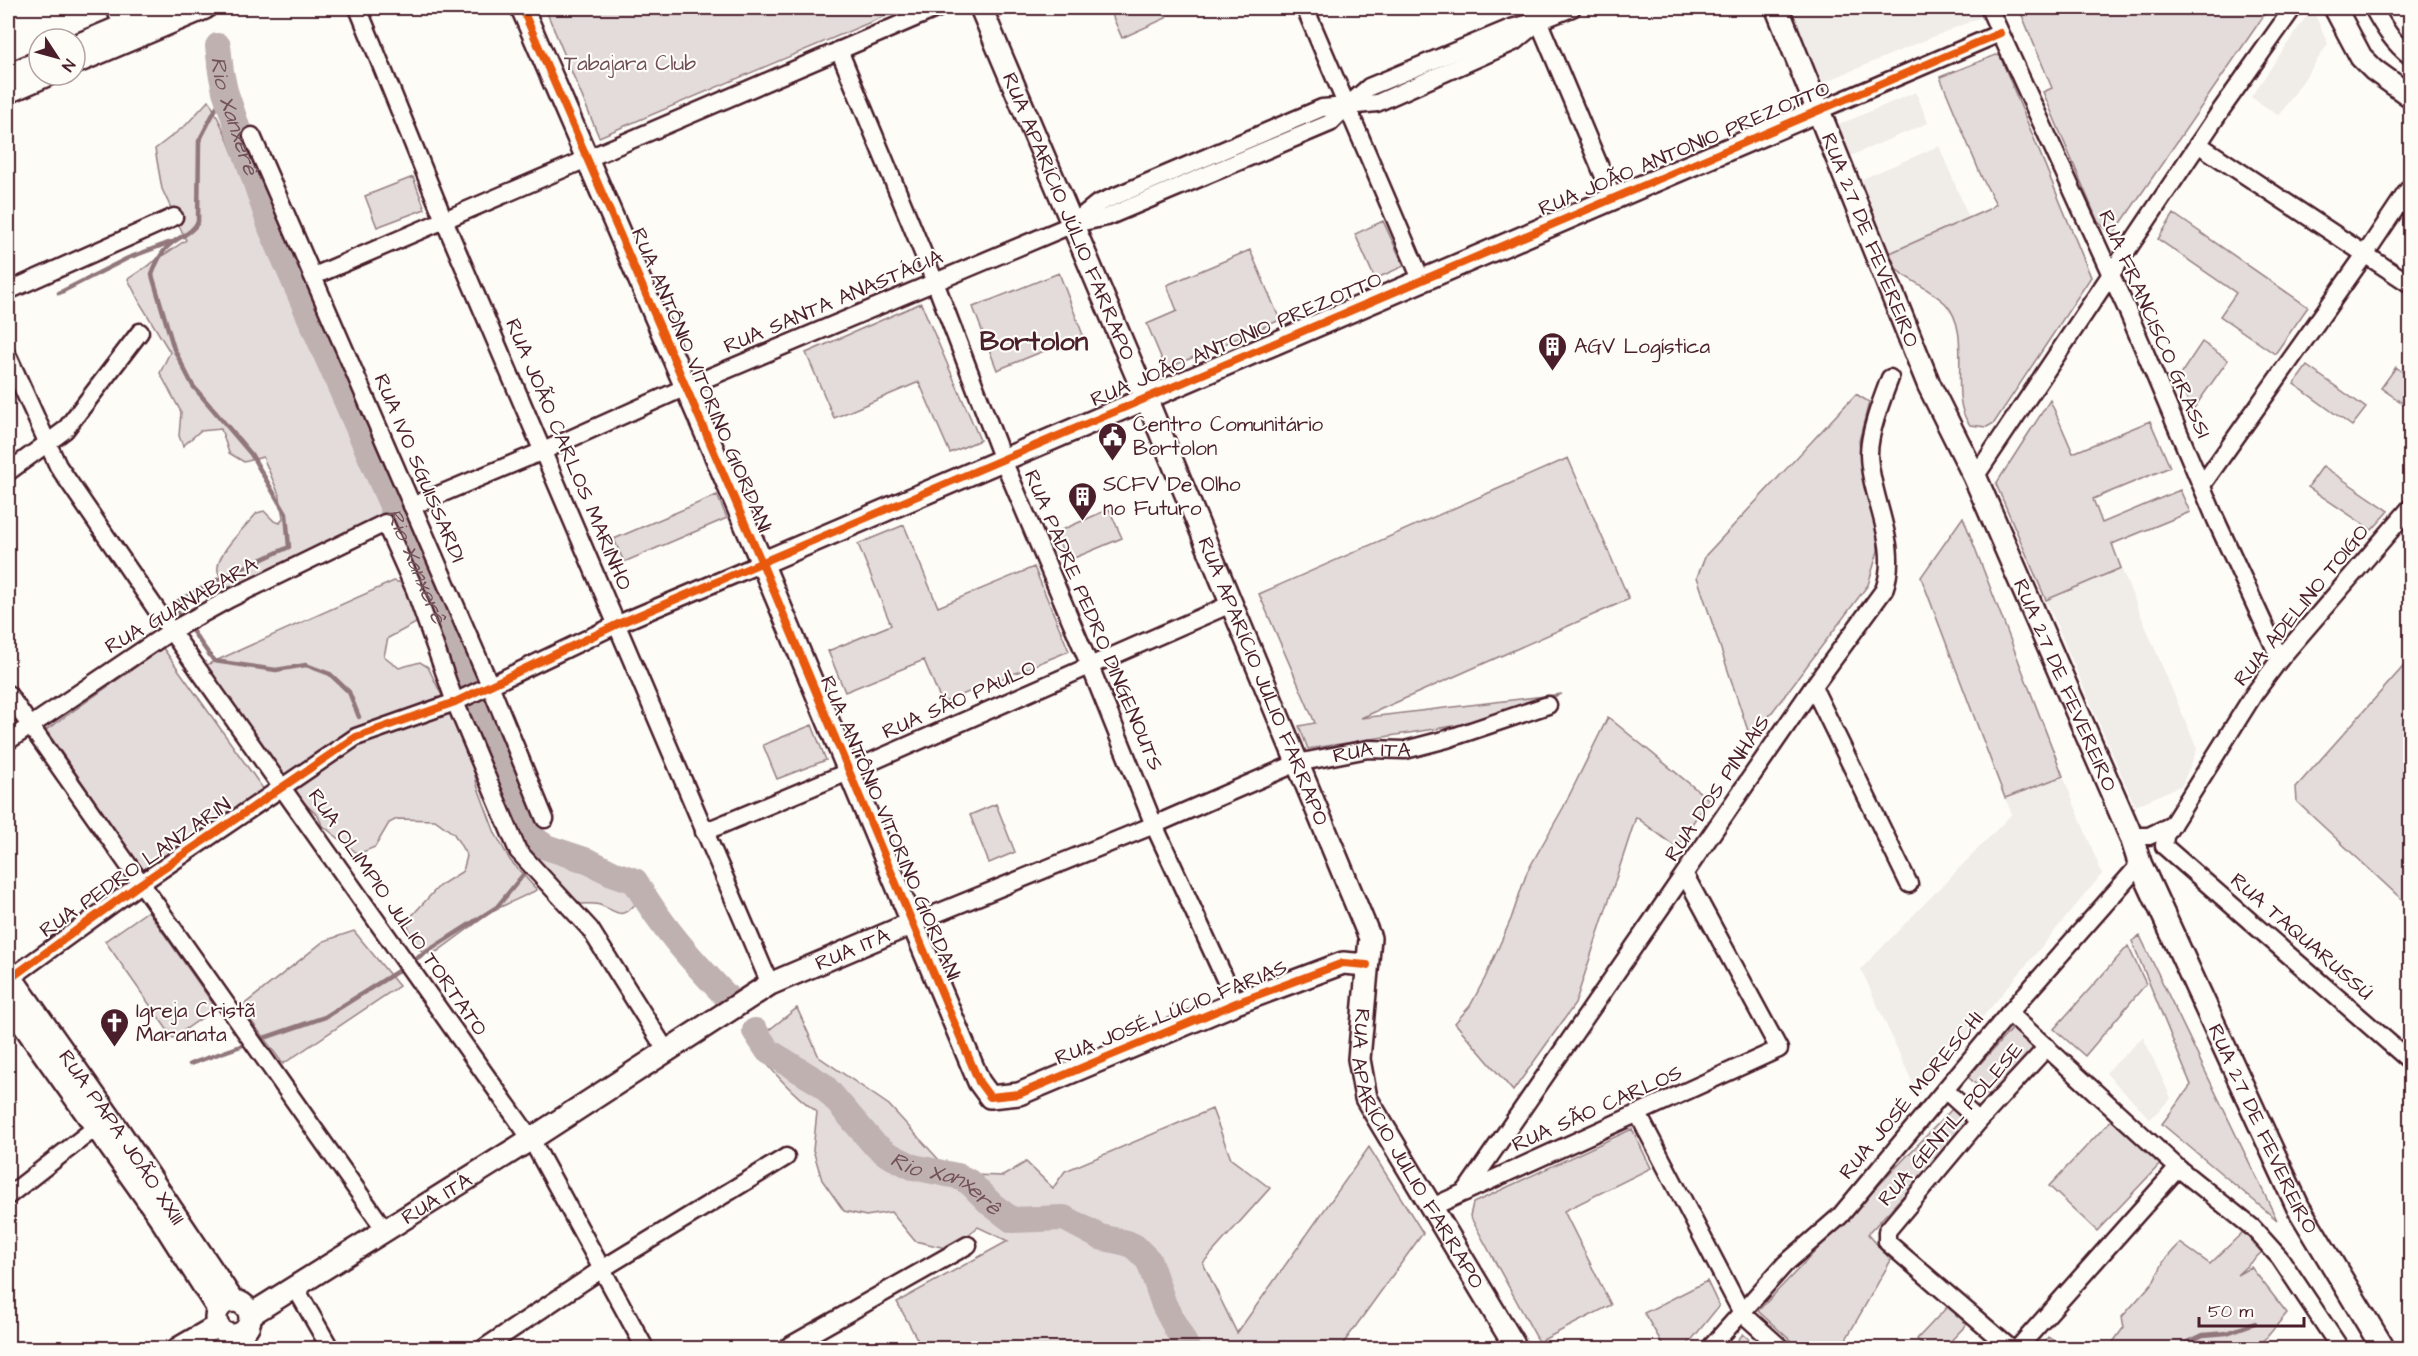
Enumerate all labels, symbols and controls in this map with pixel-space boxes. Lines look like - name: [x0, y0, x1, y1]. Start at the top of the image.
- north arrow: [27, 27, 87, 87]
- park label: Tabajara Club: [564, 49, 696, 78]
- text: N: [56, 55, 80, 76]
- water label: Rio Xanxerê: [202, 55, 266, 180]
- street label: RUA APARÍCIO JÚLIO FARRAPO: [995, 68, 1142, 365]
- street label: RUA JOÃO ANTONIO PREZOTTO: [1534, 74, 1834, 223]
- street label: RUA 27 DE FEVEREIRO: [1814, 129, 1926, 352]
- street label: RUA FRANCISCO GRASSI: [2091, 206, 2218, 443]
- street label: RUA ANTÔNIO VITORINO GIORDANI: [624, 223, 779, 537]
- street label: RUA SANTA ANASTÁCIA: [719, 242, 948, 361]
- street label: RUA JOÃO ANTONIO PREZOTTO: [1086, 265, 1386, 414]
- street label: RUA JOÃO CARLOS MARINHO: [498, 314, 639, 594]
- district label: Bortolon: [980, 323, 1089, 361]
- building icon: AGV Logística: [1537, 330, 1569, 372]
- place label: AGV Logística: [1574, 332, 1710, 363]
- street label: RUA IVO SGUISSARDI: [367, 369, 472, 567]
- place label: Centro Comunitário Bortolon: [1133, 410, 1323, 463]
- public building icon: Centro Comunitário Bortolon: [1096, 420, 1128, 462]
- street label: RUA PADRE PEDRO DINGENOUTS: [1017, 465, 1170, 775]
- place label: SCFV De Olho no Futuro: [1103, 470, 1241, 523]
- building icon: SCFV De Olho no Futuro: [1066, 480, 1098, 522]
- water label: Rio Xanxerê: [378, 504, 454, 629]
- street label: RUA ADELINO TOIGO: [2227, 518, 2376, 692]
- street label: RUA APARÍCIO JÚLIO FARRAPO: [1190, 533, 1336, 830]
- street label: RUA GUANABARA: [100, 550, 263, 661]
- street label: RUA 27 DE FEVEREIRO: [2006, 574, 2124, 796]
- street label: RUA SÃO PAULO: [878, 653, 1041, 746]
- street label: RUA ANTÔNIO VITORINO GIORDANI: [813, 671, 968, 985]
- street label: RUA DOS PINHAIS: [1658, 709, 1777, 867]
- street label: RUA ITÁ: [1330, 734, 1412, 771]
- street label: RUA OLIMPIO JULIO TORTATO: [301, 783, 494, 1042]
- street label: RUA PEDRO LANZARIN: [34, 790, 237, 945]
- street label: RUA TAQUARUSSÚ: [2224, 866, 2379, 1007]
- street label: RUA ITÁ: [811, 920, 895, 978]
- street label: RUA JOSÉ LÚCIO FARIAS: [1051, 953, 1292, 1072]
- place label: Igreja Cristã Maranata: [136, 996, 255, 1049]
- street label: RUA JOSÉ MORESCHI: [1832, 1005, 1990, 1186]
- church icon: Igreja Cristã Maranata: [99, 1006, 131, 1048]
- street label: RUA APARÍCIO JÚLIO FARRAPO: [1344, 1007, 1491, 1294]
- street label: RUA 27 DE FEVEREIRO: [2201, 1019, 2325, 1239]
- street label: RUA GENTIL POLESE: [1871, 1036, 2030, 1212]
- street label: RUA PAPA JOÃO XXIII: [52, 1044, 192, 1231]
- street label: RUA SÃO CARLOS: [1508, 1058, 1687, 1159]
- water label: Rio Xanxerê: [885, 1144, 1008, 1224]
- street label: RUA ITÁ: [396, 1165, 478, 1232]
- scale bar: [2199, 1290, 2304, 1328]
- text: 50 m: [2208, 1299, 2253, 1324]

